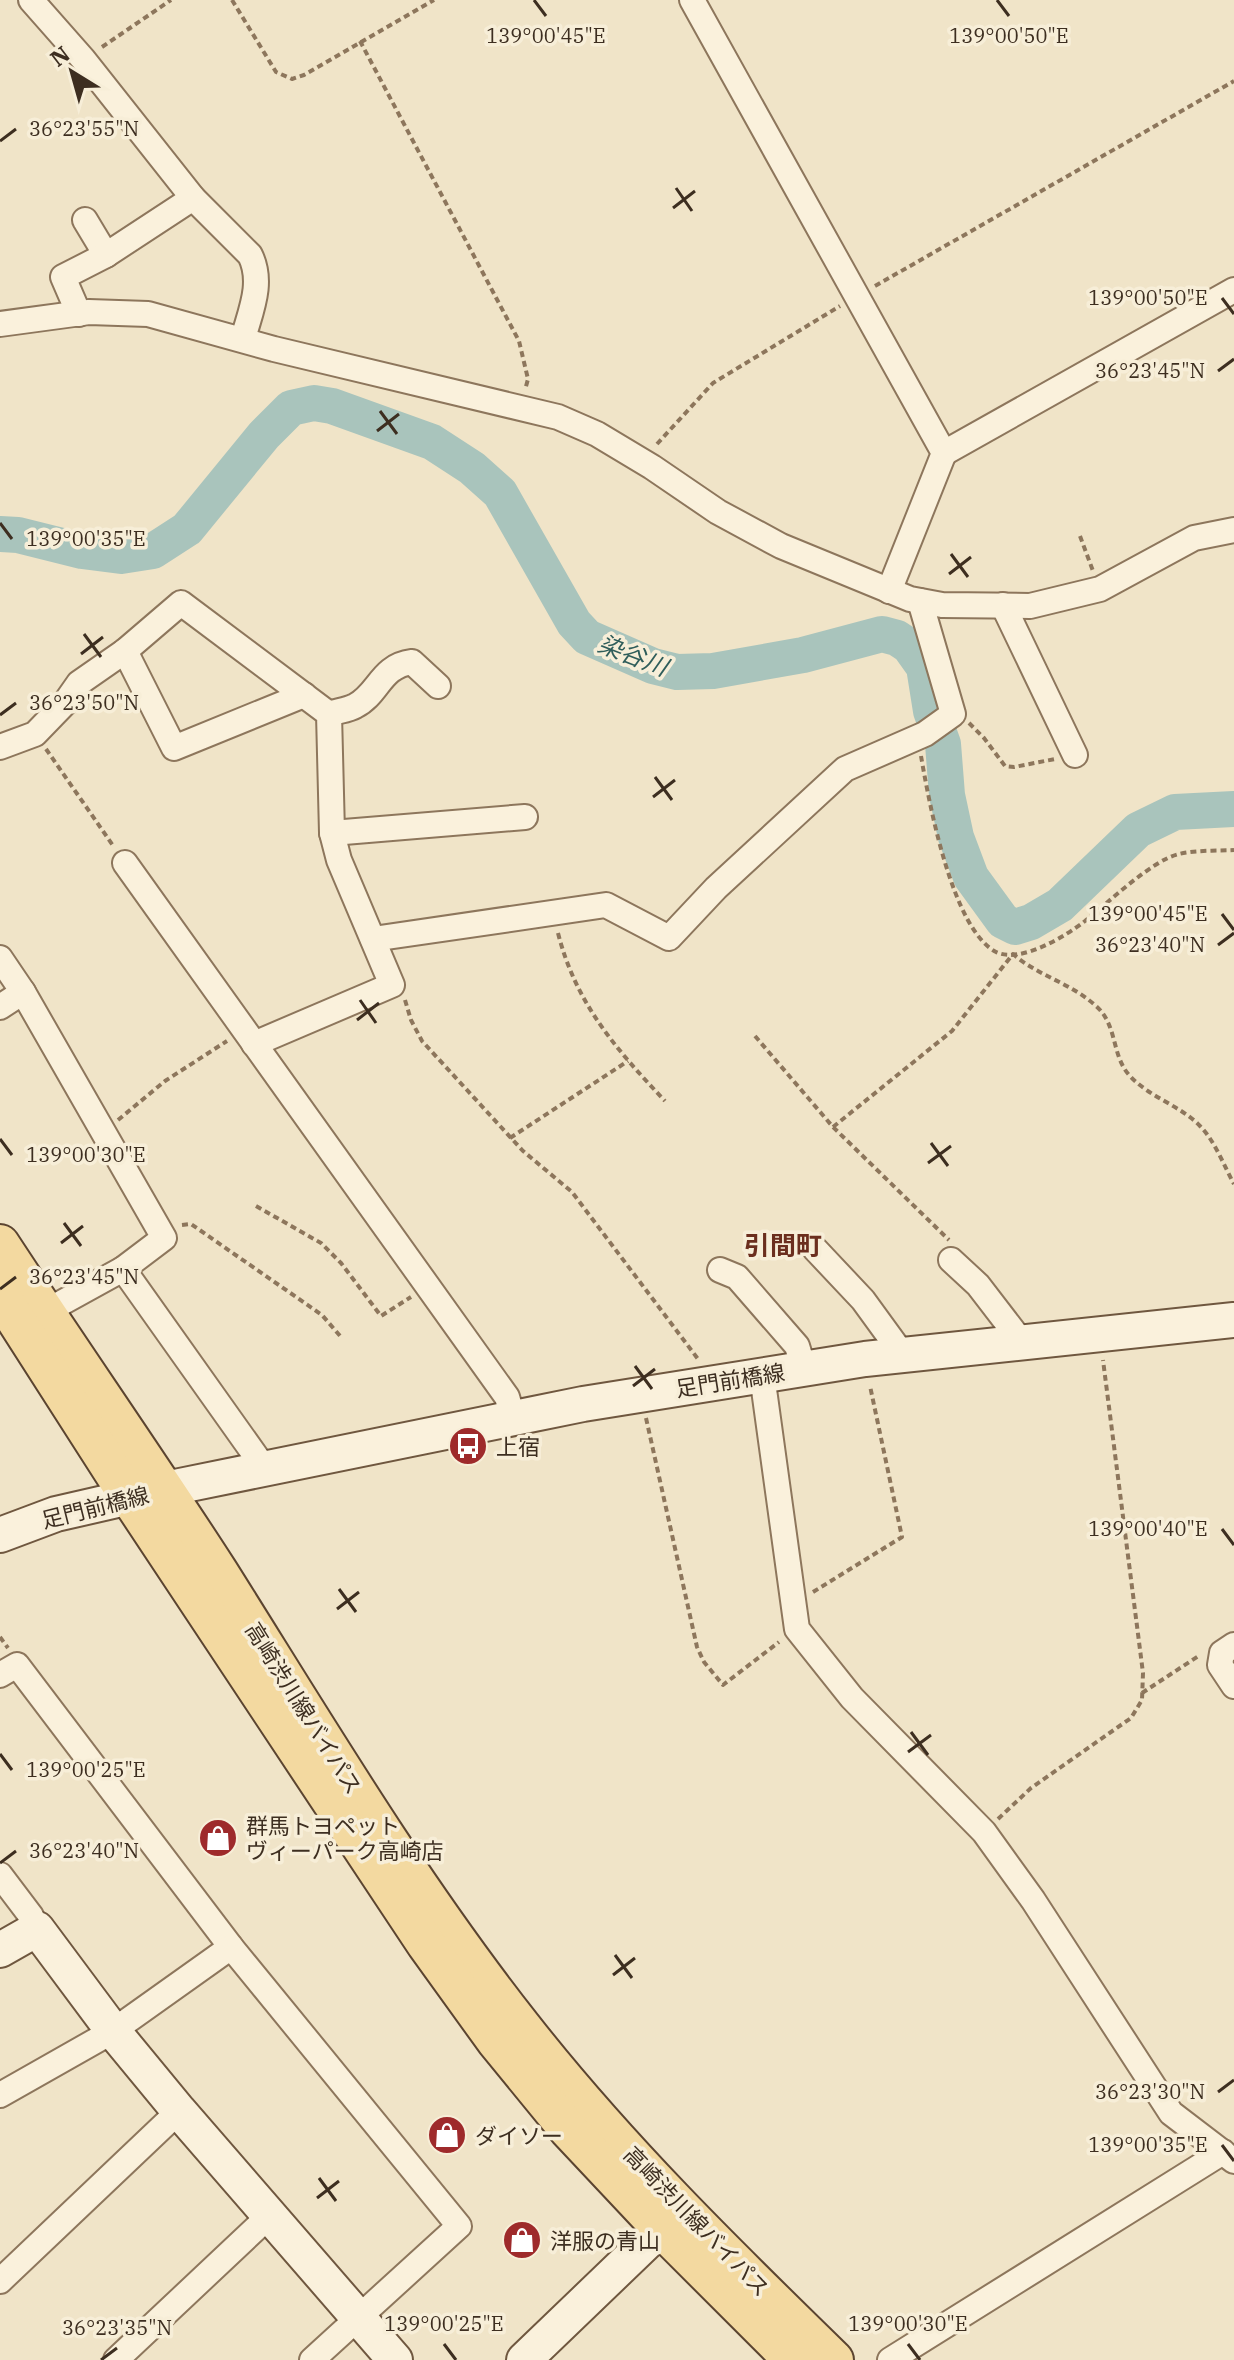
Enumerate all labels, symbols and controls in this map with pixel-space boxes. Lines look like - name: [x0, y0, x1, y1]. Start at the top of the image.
- text: 139°00'45"E: [486, 22, 606, 49]
- text: 139°00'50"E: [949, 22, 1069, 49]
- north arrow: [32, 32, 112, 112]
- text: N: [44, 39, 75, 72]
- text: 36°23'55"N: [29, 115, 139, 142]
- text: 139°00'50"E: [1088, 284, 1208, 311]
- text: 36°23'45"N: [1095, 357, 1205, 384]
- text: 139°00'35"E: [26, 525, 146, 552]
- water label: 染谷川: [594, 627, 675, 684]
- text: 36°23'50"N: [29, 689, 139, 716]
- text: 139°00'45"E: [1088, 900, 1208, 927]
- text: 36°23'40"N: [1095, 931, 1205, 958]
- text: 139°00'30"E: [26, 1141, 146, 1168]
- district label: 引間町: [744, 1228, 822, 1262]
- text: 36°23'45"N: [29, 1263, 139, 1290]
- street label: 足門前橋線: [673, 1357, 787, 1403]
- bus stop icon: 上宿: [447, 1425, 489, 1467]
- place label: 上宿: [496, 1432, 540, 1461]
- street label: 足門前橋線: [38, 1480, 152, 1534]
- text: 139°00'40"E: [1088, 1515, 1208, 1542]
- street label: 高崎渋川線バイパス: [239, 1617, 369, 1799]
- text: 139°00'25"E: [26, 1756, 146, 1783]
- place label: 群馬トヨペット ヴィーパーク高崎店: [246, 1811, 444, 1865]
- shop icon: 群馬トヨペット ヴィーパーク高崎店: [197, 1817, 239, 1859]
- text: 36°23'40"N: [29, 1837, 139, 1864]
- text: 36°23'30"N: [1095, 2078, 1205, 2105]
- shop icon: ダイソー: [426, 2114, 468, 2156]
- place label: ダイソー: [475, 2121, 563, 2150]
- text: 139°00'35"E: [1088, 2131, 1208, 2158]
- street label: 高崎渋川線バイパス: [618, 2140, 776, 2302]
- shop icon: 洋服の青山: [501, 2219, 543, 2261]
- place label: 洋服の青山: [550, 2226, 660, 2255]
- text: 139°00'25"E: [384, 2310, 504, 2337]
- text: 139°00'30"E: [848, 2310, 968, 2337]
- text: 36°23'35"N: [62, 2314, 172, 2341]

